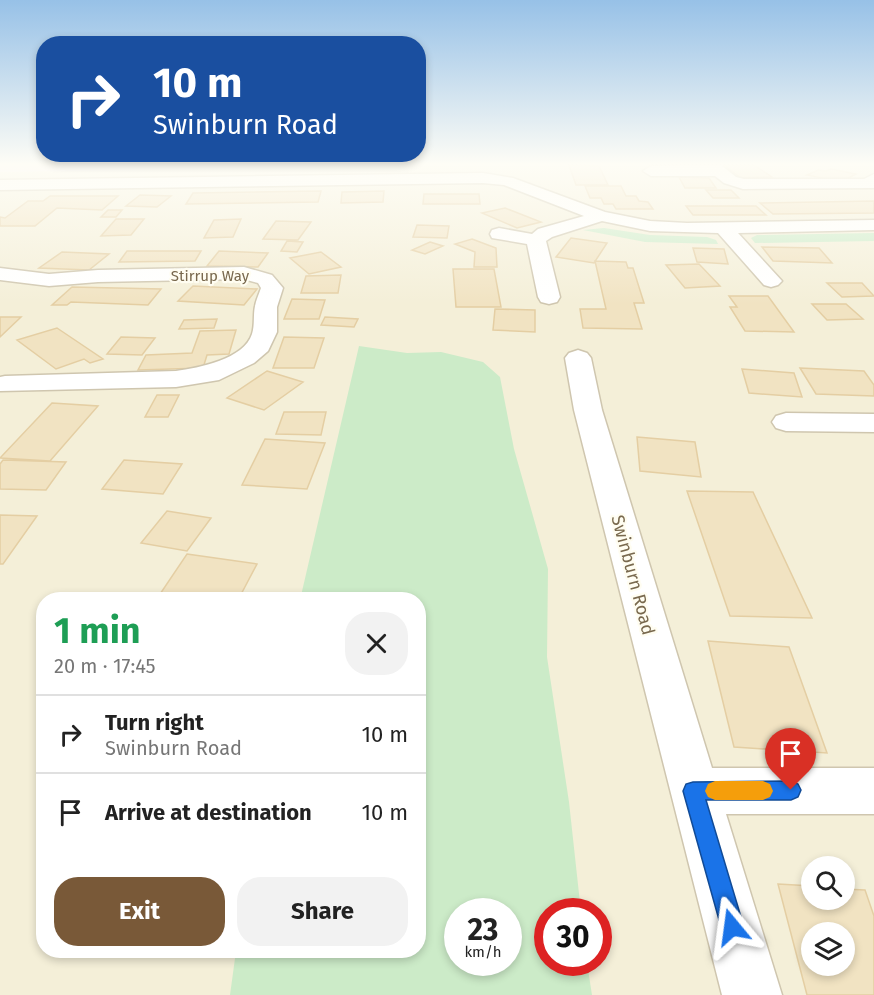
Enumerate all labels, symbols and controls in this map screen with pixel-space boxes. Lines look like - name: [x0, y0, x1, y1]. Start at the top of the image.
- text: 10 m: [153, 58, 243, 108]
- icon: right: [54, 60, 132, 138]
- text: Swinburn Road: [153, 109, 338, 141]
- street label: Stirrup Way: [171, 267, 250, 285]
- street label: Swinburn Road: [606, 513, 660, 637]
- text: 1 min: [54, 609, 141, 653]
- button: close: [345, 612, 408, 675]
- text: 20 m · 17:45: [54, 654, 156, 678]
- text: Turn right: [105, 709, 204, 736]
- icon: right: [54, 718, 87, 751]
- text: 10 m: [362, 721, 408, 748]
- pin: [765, 728, 816, 790]
- text: Swinburn Road: [105, 736, 242, 760]
- icon: arrive: [774, 737, 807, 770]
- icon: arrive: [54, 796, 87, 829]
- text: Arrive at destination: [105, 799, 312, 826]
- text: 10 m: [362, 799, 408, 826]
- map controls: [801, 856, 855, 976]
- button: search: [801, 856, 855, 910]
- button: Exit: [54, 877, 225, 946]
- button: Share: [237, 877, 408, 946]
- position arrow: [700, 895, 764, 959]
- speed limit sign: 30: [534, 898, 612, 976]
- text: 23: [468, 912, 498, 948]
- button: layers: [801, 922, 855, 976]
- text: km/h: [464, 943, 502, 961]

